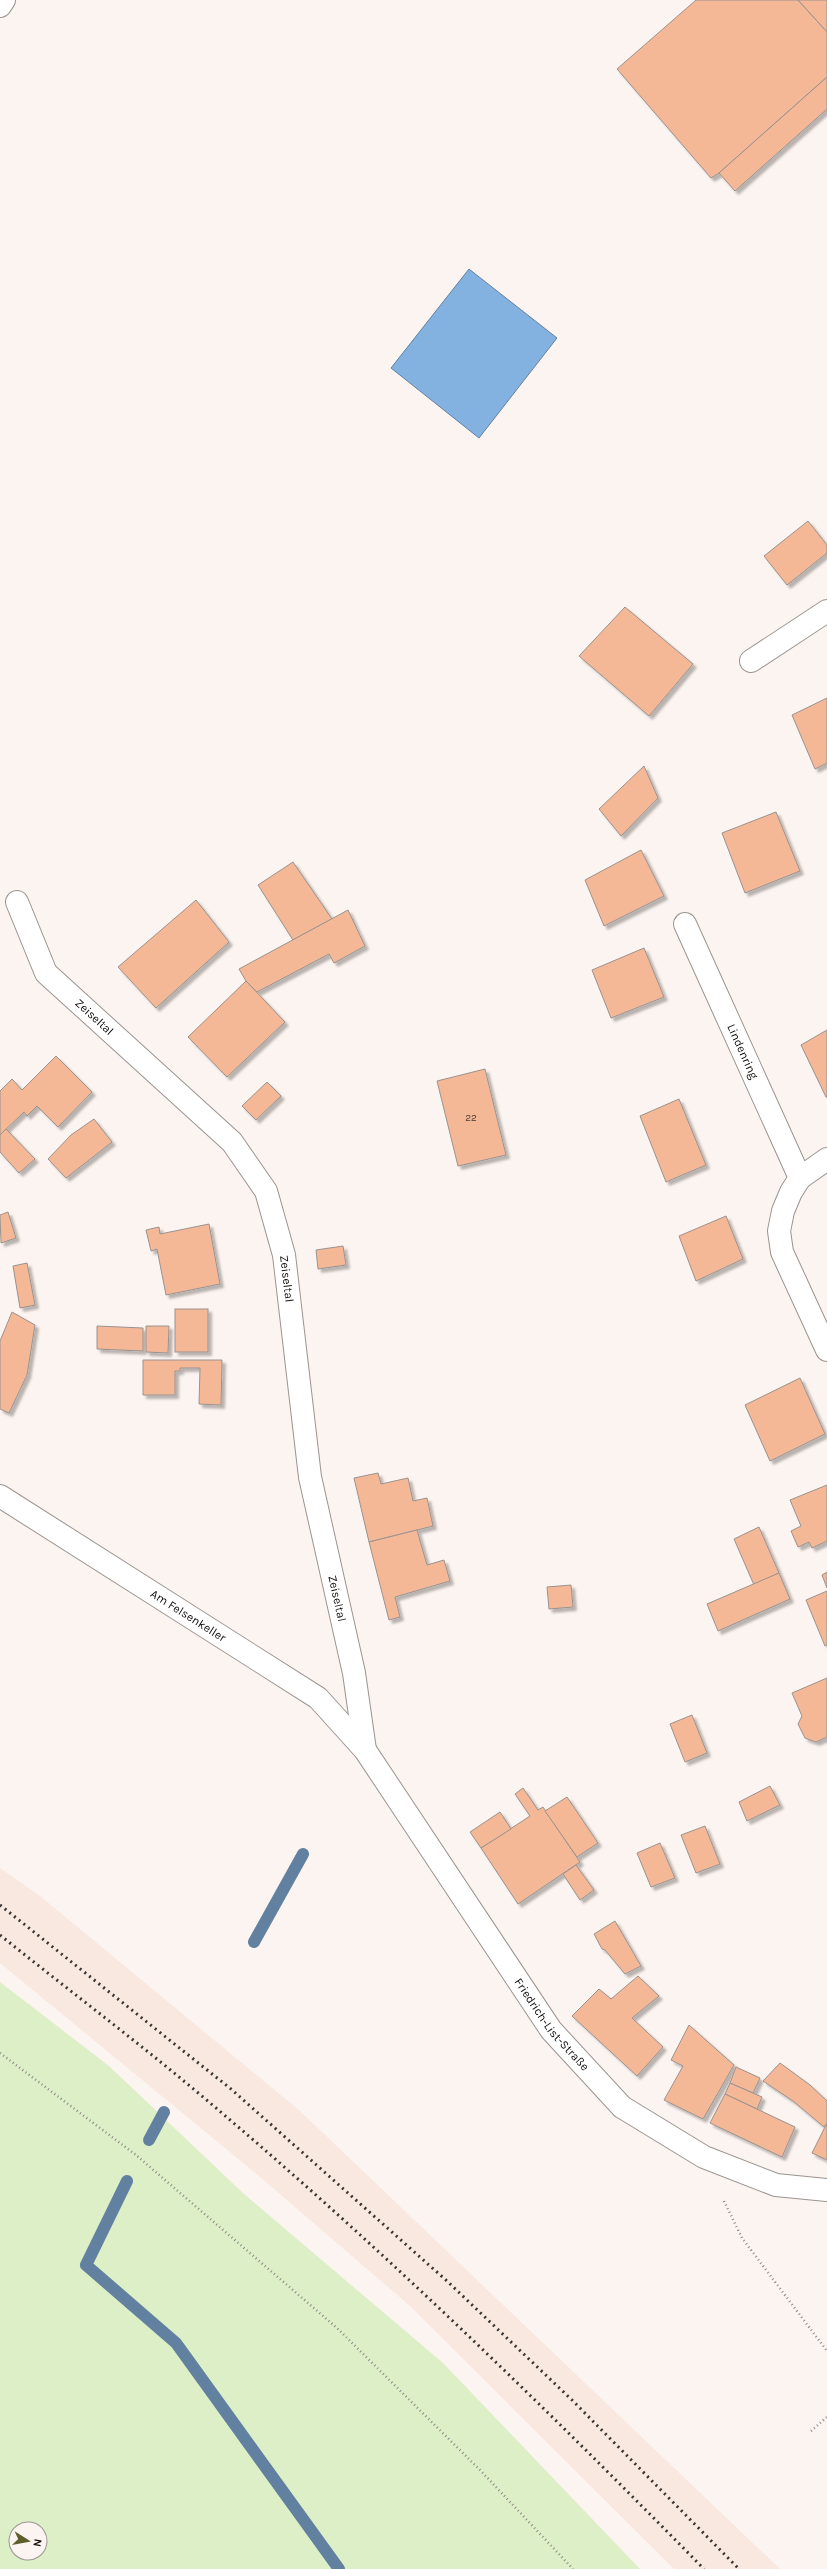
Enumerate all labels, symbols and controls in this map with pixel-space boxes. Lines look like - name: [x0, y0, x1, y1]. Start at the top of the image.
- street label: Zeiseltal: [72, 996, 117, 1038]
- street label: Lindenring: [724, 1022, 761, 1081]
- house number: 22: [465, 1112, 477, 1124]
- street label: Zeiseltal: [277, 1254, 296, 1303]
- street label: Zeiseltal: [325, 1574, 349, 1623]
- street label: Am Felsenkeller: [148, 1586, 229, 1645]
- street label: Friedrich-List-Straße: [512, 1976, 592, 2074]
- north arrow: [8, 2521, 48, 2561]
- text: N: [30, 2538, 44, 2548]

